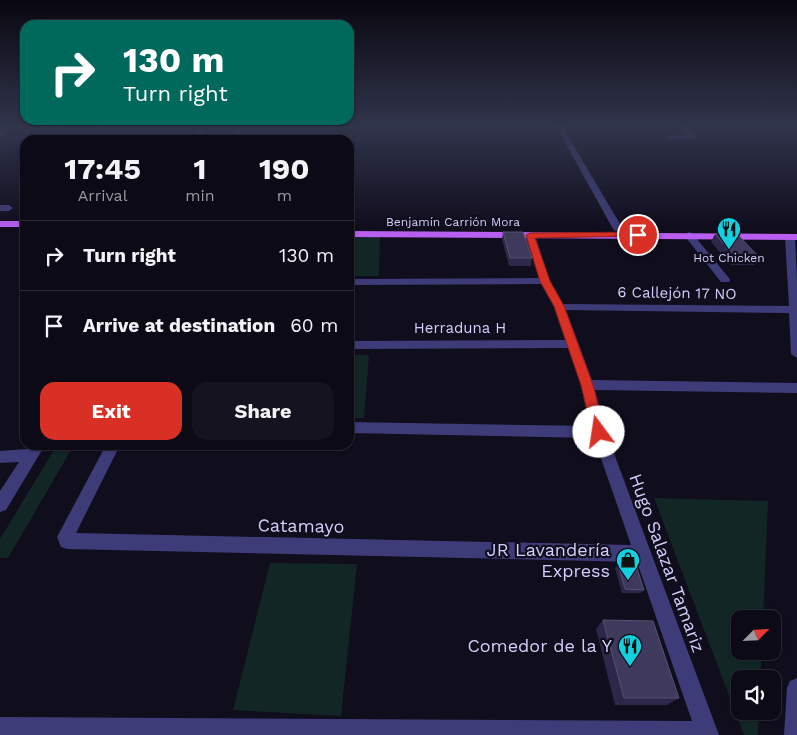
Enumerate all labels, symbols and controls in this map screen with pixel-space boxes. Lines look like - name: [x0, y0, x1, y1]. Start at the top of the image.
- text: 130 m: [123, 39, 224, 81]
- icon: right: [40, 40, 105, 105]
- text: Turn right: [123, 81, 228, 106]
- text: 17:45: [64, 151, 141, 186]
- text: 1: [193, 151, 206, 186]
- text: 190: [259, 151, 310, 186]
- text: Arrival: [78, 186, 128, 205]
- text: min: [185, 186, 215, 205]
- text: m: [277, 186, 292, 205]
- pin: [617, 214, 659, 256]
- street label: Benjamín Carrión Mora: [386, 215, 520, 229]
- restaurant icon: Hot Chicken: [716, 216, 742, 250]
- icon: arrive: [624, 221, 652, 249]
- icon: right: [40, 242, 68, 270]
- text: Turn right: [83, 244, 176, 267]
- text: 130 m: [279, 244, 334, 267]
- place label: Hot Chicken: [693, 251, 765, 265]
- street label: 6 Callejón 17 NO: [617, 283, 737, 303]
- icon: arrive: [40, 312, 68, 340]
- text: Arrive at destination: [83, 314, 275, 337]
- text: 60 m: [290, 314, 338, 337]
- street label: Herraduna H: [414, 319, 506, 337]
- button: Exit: [40, 382, 182, 440]
- button: Share: [192, 382, 334, 440]
- position arrow: [572, 405, 624, 457]
- street label: Hugo Salazar Tamariz: [625, 471, 710, 655]
- street label: Catamayo: [257, 514, 345, 537]
- place label: JR Lavandería Express: [487, 539, 610, 581]
- shop icon: JR Lavandería Express: [615, 547, 641, 581]
- north arrow: [731, 610, 781, 660]
- map controls: [731, 610, 781, 720]
- restaurant icon: Comedor de la Y: [617, 633, 643, 667]
- place label: Comedor de la Y: [467, 635, 613, 656]
- button: sound: [731, 670, 781, 720]

